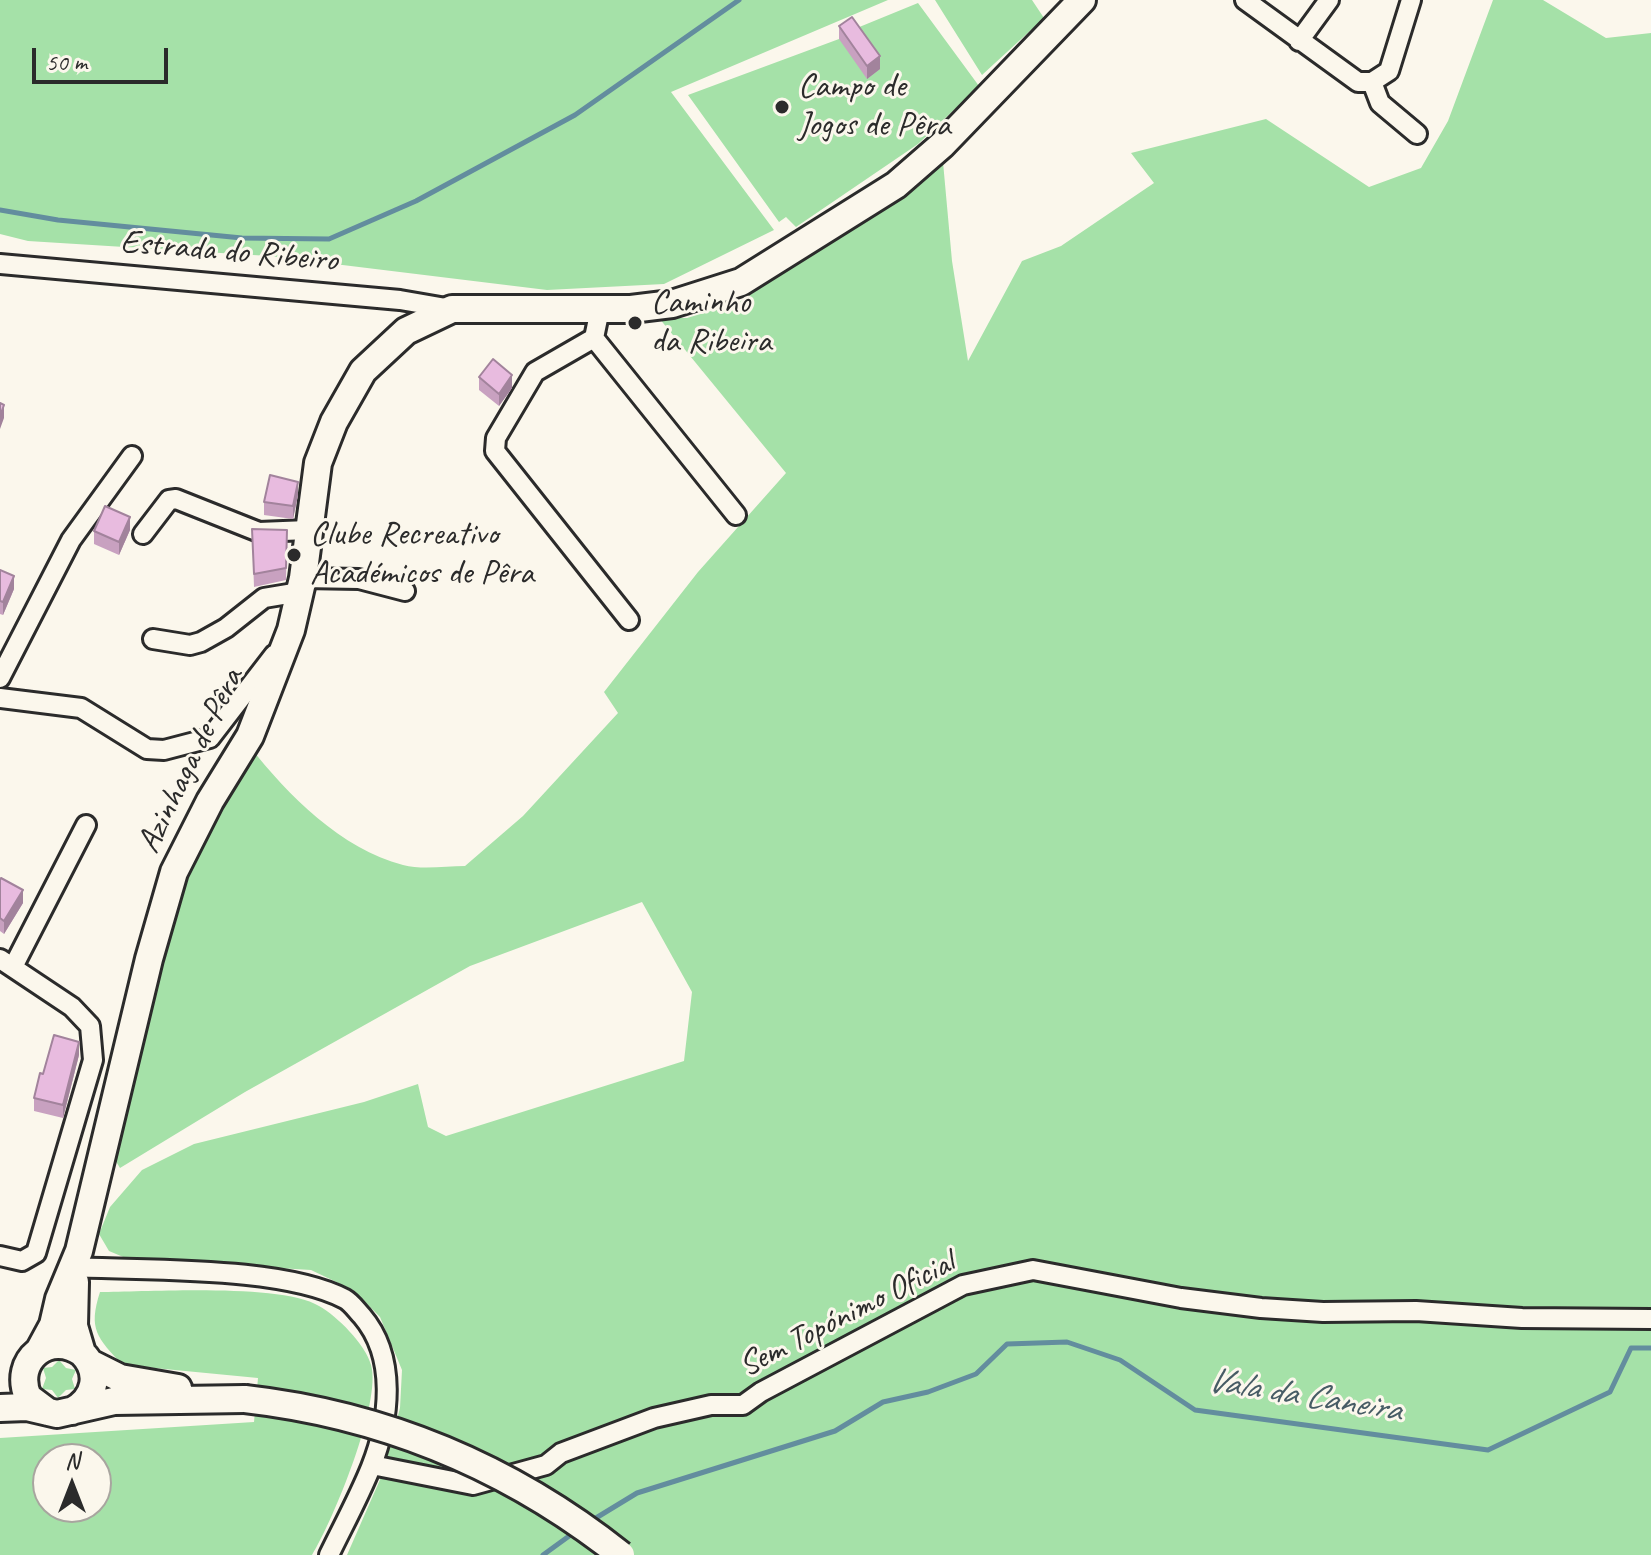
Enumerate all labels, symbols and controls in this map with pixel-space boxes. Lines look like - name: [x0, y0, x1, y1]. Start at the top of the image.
- scale bar: [36, 32, 172, 82]
- text: 50 m: [46, 47, 87, 77]
- place label: Campo de Jogos de Pêra: [798, 67, 950, 146]
- marker: Campo de Jogos de Pêra: [773, 98, 791, 116]
- street label: Estrada do Ribeiro: [119, 222, 339, 282]
- place label: Caminho da Ribeira: [651, 283, 771, 362]
- marker: Caminho da Ribeira: [626, 314, 644, 332]
- place label: Clube Recreativo Académicos de Pêra: [310, 515, 534, 594]
- marker: Clube Recreativo Académicos de Pêra: [285, 546, 303, 564]
- street label: Azinhaga de Pêra: [129, 662, 253, 860]
- street label: Sem Topónimo Oficial: [732, 1243, 962, 1387]
- water label: Vala da Caneira: [1204, 1359, 1404, 1433]
- north arrow: [32, 1443, 112, 1523]
- text: N: [65, 1447, 79, 1475]

